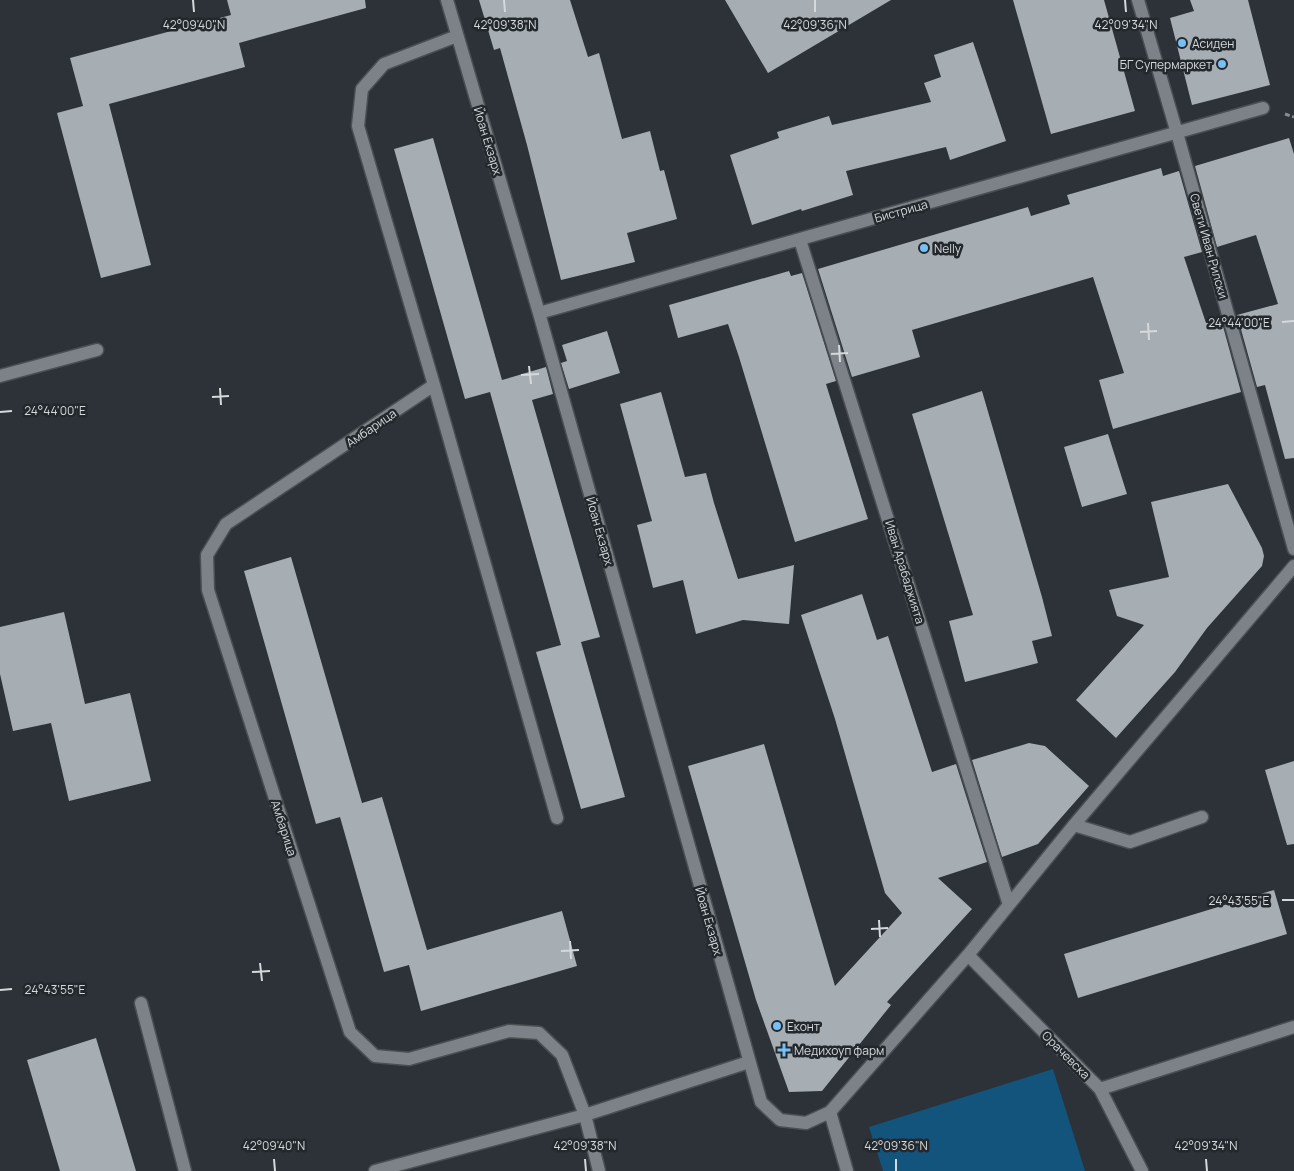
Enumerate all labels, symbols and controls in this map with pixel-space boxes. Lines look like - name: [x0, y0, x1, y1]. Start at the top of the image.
- text: 42°09'40"N: [163, 16, 225, 33]
- text: 42°09'38"N: [473, 16, 537, 33]
- text: 42°09'36"N: [783, 16, 847, 33]
- text: 42°09'34"N: [1095, 16, 1157, 33]
- place label: Асиден: [1192, 35, 1234, 52]
- marker: Асиден: [1176, 37, 1188, 49]
- place label: БГ Супермаркет: [1120, 56, 1212, 73]
- marker: БГ Супермаркет: [1216, 58, 1228, 70]
- street label: Йоан Екзарх: [470, 105, 507, 178]
- street label: Свети Иван Рилски: [1186, 192, 1232, 300]
- street label: Бистрица: [872, 195, 930, 227]
- place label: Nelly: [934, 240, 962, 257]
- marker: Nelly: [918, 242, 930, 254]
- text: 24°44'00"E: [1208, 314, 1270, 331]
- text: 24°44'00"E: [24, 402, 86, 419]
- street label: Амбарица: [342, 405, 400, 451]
- street label: Йоан Екзарх: [582, 495, 618, 568]
- street label: Иван Арабаджията: [881, 518, 929, 626]
- street label: Амбарица: [267, 798, 301, 858]
- street label: Йоан Екзарх: [691, 885, 727, 958]
- text: 24°43'55"E: [1209, 892, 1270, 909]
- text: 24°43'55"E: [25, 981, 86, 998]
- place label: Еконт: [787, 1018, 820, 1035]
- marker: Еконт: [771, 1020, 783, 1032]
- street label: Орачевска: [1038, 1027, 1094, 1083]
- place label: Медихоуп фарм: [794, 1042, 884, 1059]
- marker: Медихоуп фарм: [778, 1044, 790, 1056]
- text: 42°09'40"N: [243, 1137, 305, 1154]
- text: 42°09'38"N: [553, 1137, 617, 1154]
- text: 42°09'36"N: [864, 1137, 928, 1154]
- text: 42°09'34"N: [1175, 1137, 1237, 1154]

